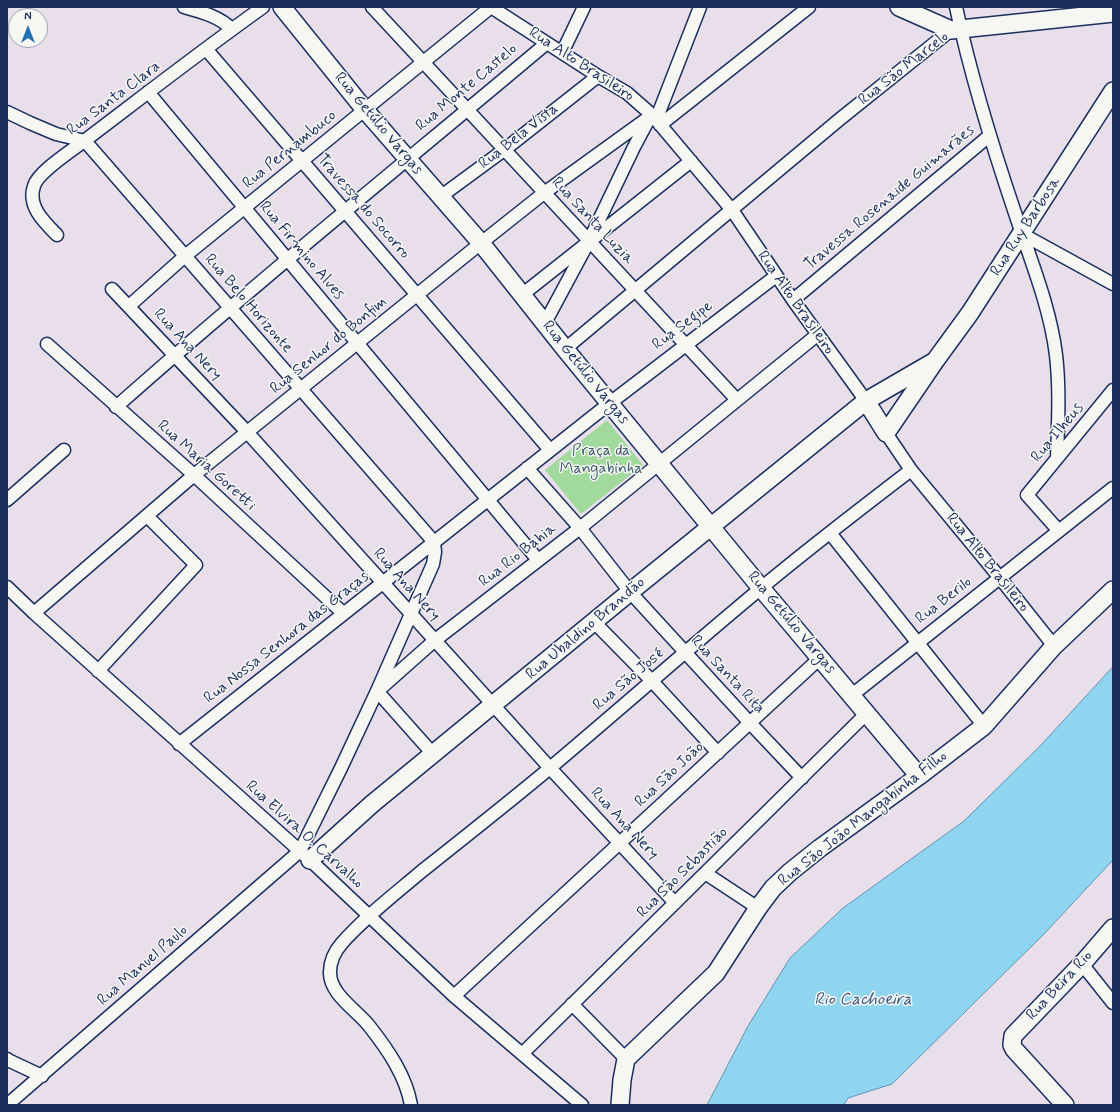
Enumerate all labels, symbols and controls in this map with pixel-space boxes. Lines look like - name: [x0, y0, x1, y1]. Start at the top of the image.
- north arrow: [8, 8, 48, 48]
- text: N: [24, 10, 32, 24]
- street label: Rua Alto Brasileiro: [525, 24, 637, 106]
- street label: Rua São Marcelo: [855, 28, 953, 110]
- street label: Rua Monte Castelo: [412, 40, 522, 136]
- street label: Rua Santa Clara: [63, 58, 165, 140]
- street label: Rua Getúlio Vargas: [330, 69, 426, 179]
- street label: Rua Bela Vista: [475, 100, 563, 174]
- street label: Rua Pernambuco: [239, 106, 341, 194]
- street label: Travessa Rosenaide Guimarães: [801, 121, 979, 275]
- street label: Travessa do Socorro: [312, 151, 414, 263]
- street label: Rua Santa Luzia: [547, 173, 637, 269]
- street label: Rua Ruy Barbosa: [987, 174, 1065, 280]
- street label: Rua Firmino Alves: [254, 198, 348, 304]
- street label: Rua Alto Brasileiro: [752, 248, 838, 358]
- street label: Rua Belo Horizonte: [200, 250, 296, 358]
- street label: Rua Senhor do Bonfim: [267, 293, 391, 399]
- street label: Rua Segipe: [649, 297, 717, 355]
- street label: Rua Ana Nery: [149, 305, 225, 385]
- street label: Rua Getúlio Vargas: [537, 317, 633, 429]
- street label: Rua Ilheus: [1027, 399, 1089, 467]
- street label: Rua Maria Goretti: [153, 417, 259, 515]
- park label: Praça da Mangabinha: [560, 442, 642, 480]
- street label: Rua Alto Brasileiro: [941, 510, 1033, 616]
- street label: Rua Rio Bahia: [476, 520, 560, 592]
- street label: Rua Ana Nery: [368, 545, 444, 625]
- street label: Rua Nossa Senhora das Graças: [201, 568, 373, 708]
- street label: Rua Getúlio Vargas: [743, 568, 839, 678]
- street label: Rua Ubaldino Brandão: [522, 573, 650, 685]
- street label: Rua Berilo: [912, 573, 976, 629]
- street label: Rua Santa Rita: [686, 632, 768, 718]
- street label: Rua São José: [590, 645, 668, 715]
- street label: Rua São João: [632, 738, 708, 812]
- street label: Rua São João Mangabinha Filho: [775, 747, 951, 891]
- street label: Rua Elvira O. Carvalho: [241, 777, 367, 893]
- street label: Rua Ana Nery: [586, 784, 662, 864]
- street label: Rua São Sebastião: [634, 824, 732, 922]
- street label: Rua Manuel Paulo: [94, 922, 192, 1010]
- street label: Rua Beira Rio: [1023, 947, 1097, 1025]
- water label: Rio Cachoeira: [814, 990, 912, 1010]

